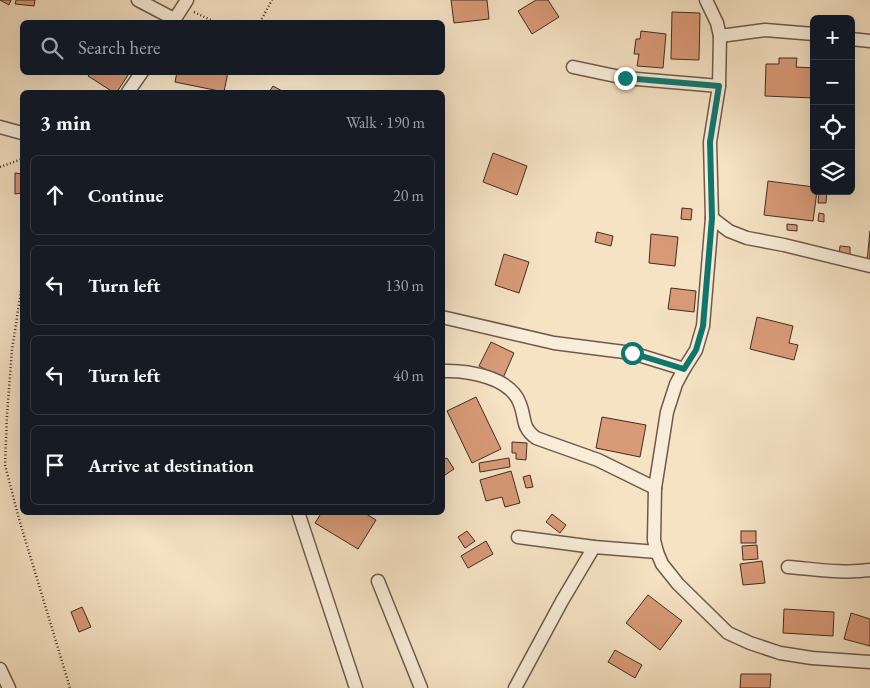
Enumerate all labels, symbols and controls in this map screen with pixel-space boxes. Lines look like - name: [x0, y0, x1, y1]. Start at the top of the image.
- map controls: [810, 15, 855, 195]
- button: +: [810, 15, 855, 60]
- search box: [20, 20, 445, 75]
- icon: search: [38, 34, 66, 62]
- text: Search here: [78, 35, 160, 60]
- button: −: [810, 60, 855, 105]
- route end: [614, 67, 637, 90]
- button: locate: [810, 105, 855, 150]
- text: 3 min: [40, 109, 91, 136]
- text: Walk · 190 m: [346, 112, 425, 133]
- button: layers: [810, 150, 855, 195]
- icon: ahead: [41, 181, 69, 209]
- text: Continue: [88, 183, 163, 208]
- text: 20 m: [393, 185, 424, 206]
- icon: left: [41, 271, 69, 299]
- text: Turn left: [88, 273, 160, 298]
- text: 130 m: [385, 275, 424, 296]
- route start: [621, 342, 644, 365]
- icon: left: [41, 361, 69, 389]
- text: Turn left: [88, 363, 160, 388]
- text: 40 m: [393, 365, 424, 386]
- icon: arrive: [41, 451, 69, 479]
- text: Arrive at destination: [88, 453, 254, 478]

